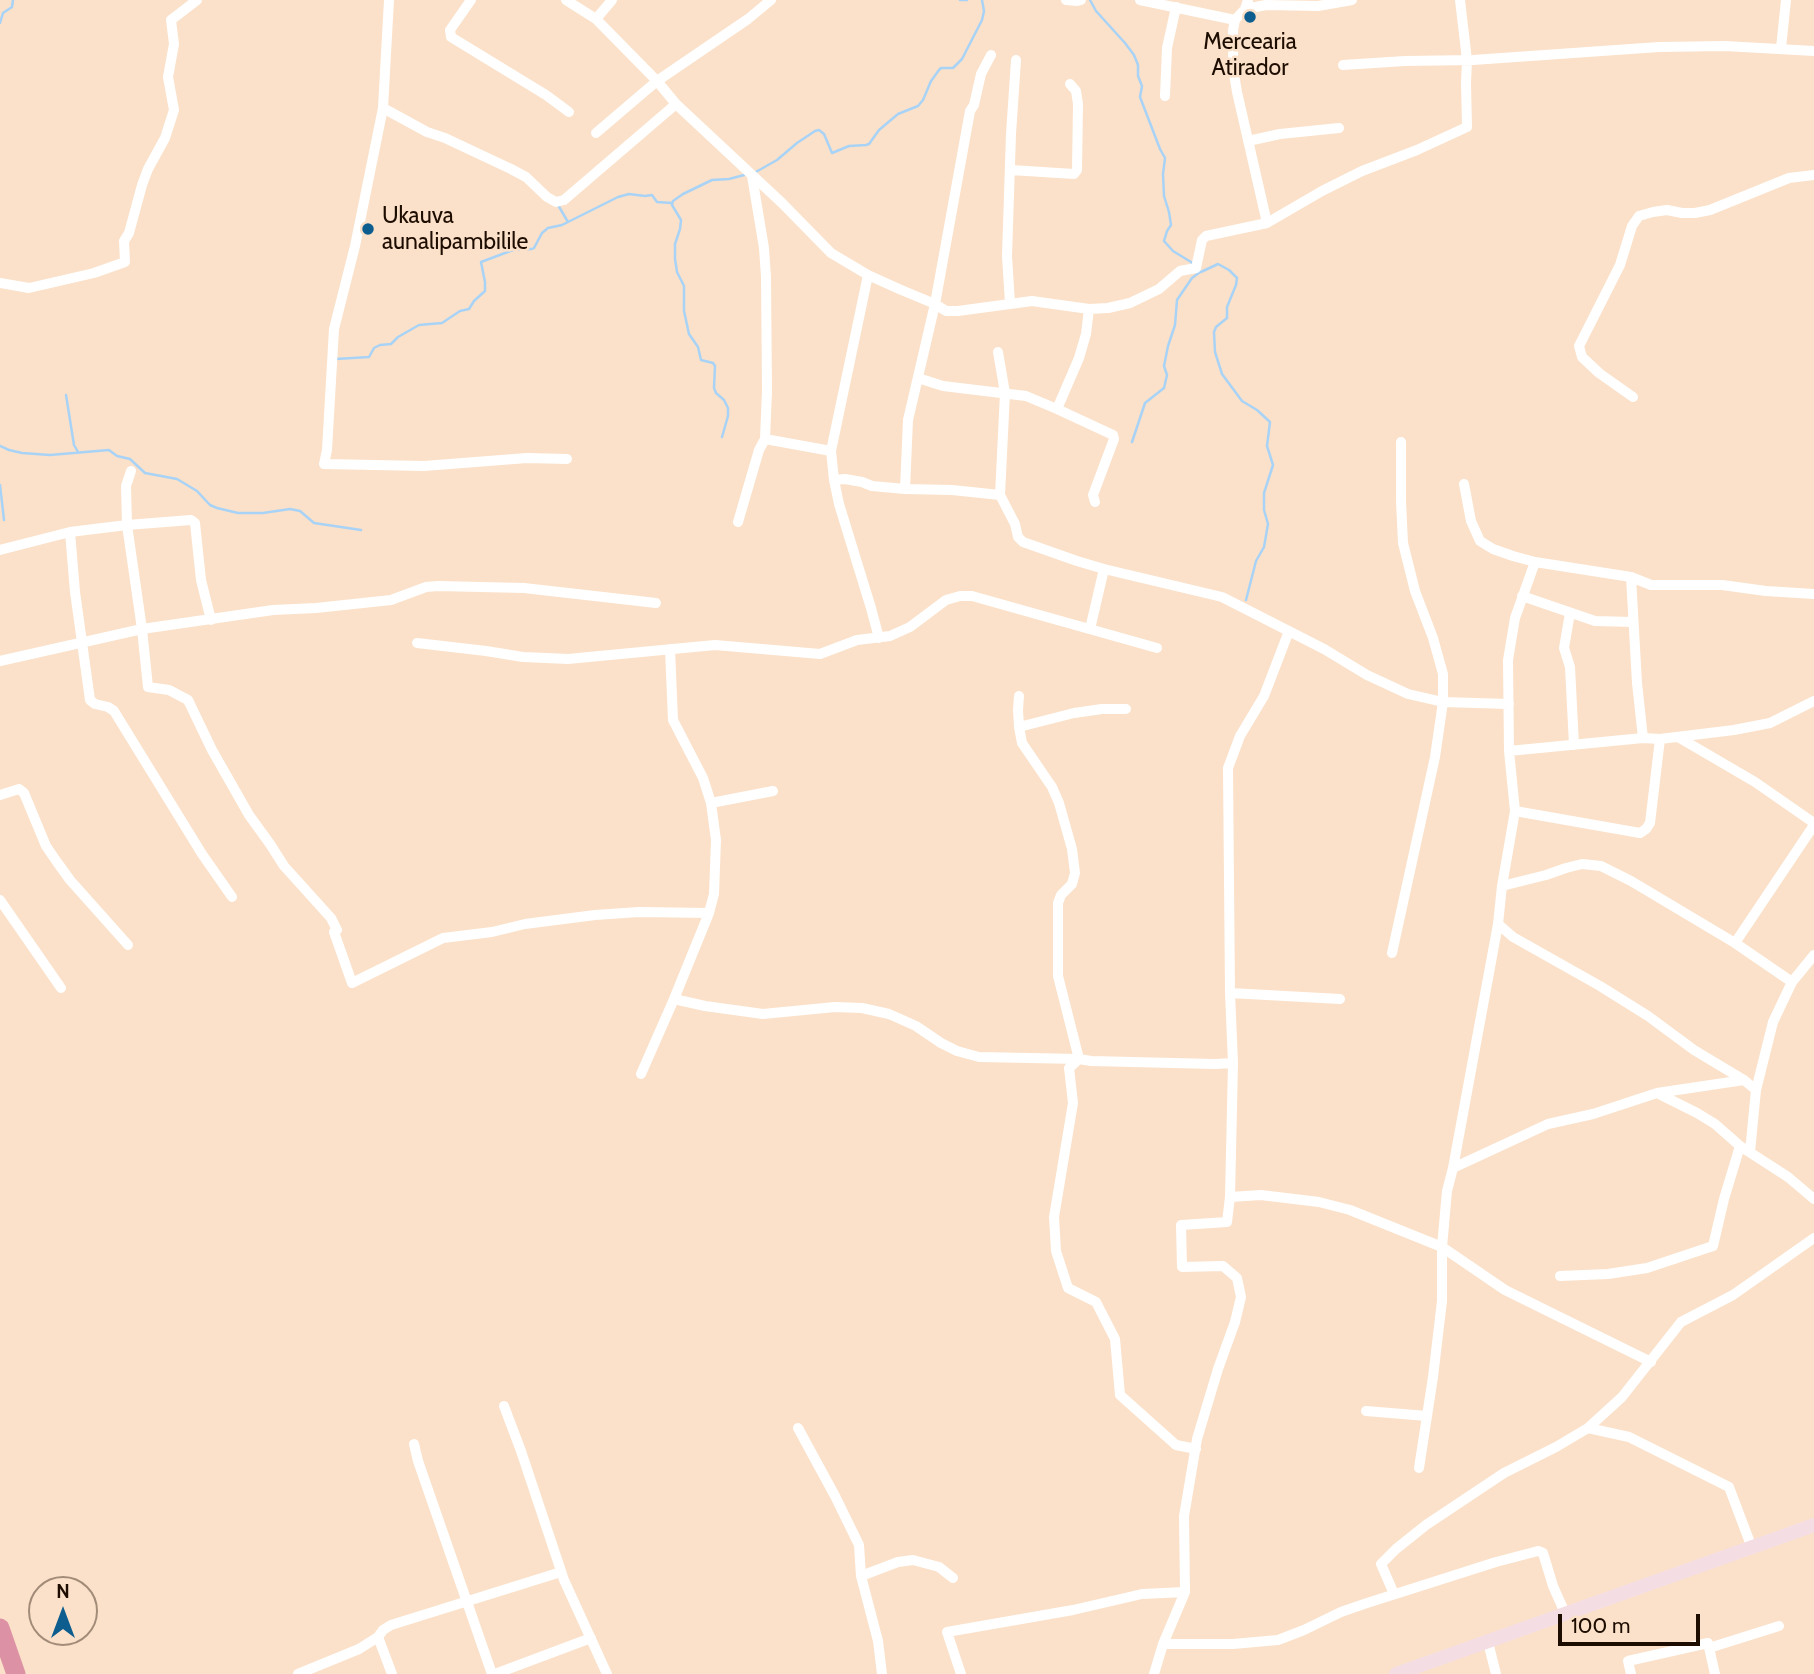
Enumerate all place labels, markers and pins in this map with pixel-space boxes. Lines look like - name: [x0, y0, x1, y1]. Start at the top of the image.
- marker: Mercearia Atirador: [1242, 9, 1258, 25]
- place label: Mercearia Atirador: [1203, 28, 1297, 82]
- place label: Ukauva aunalipambilile: [382, 202, 528, 256]
- marker: Ukauva aunalipambilile: [360, 221, 376, 237]

